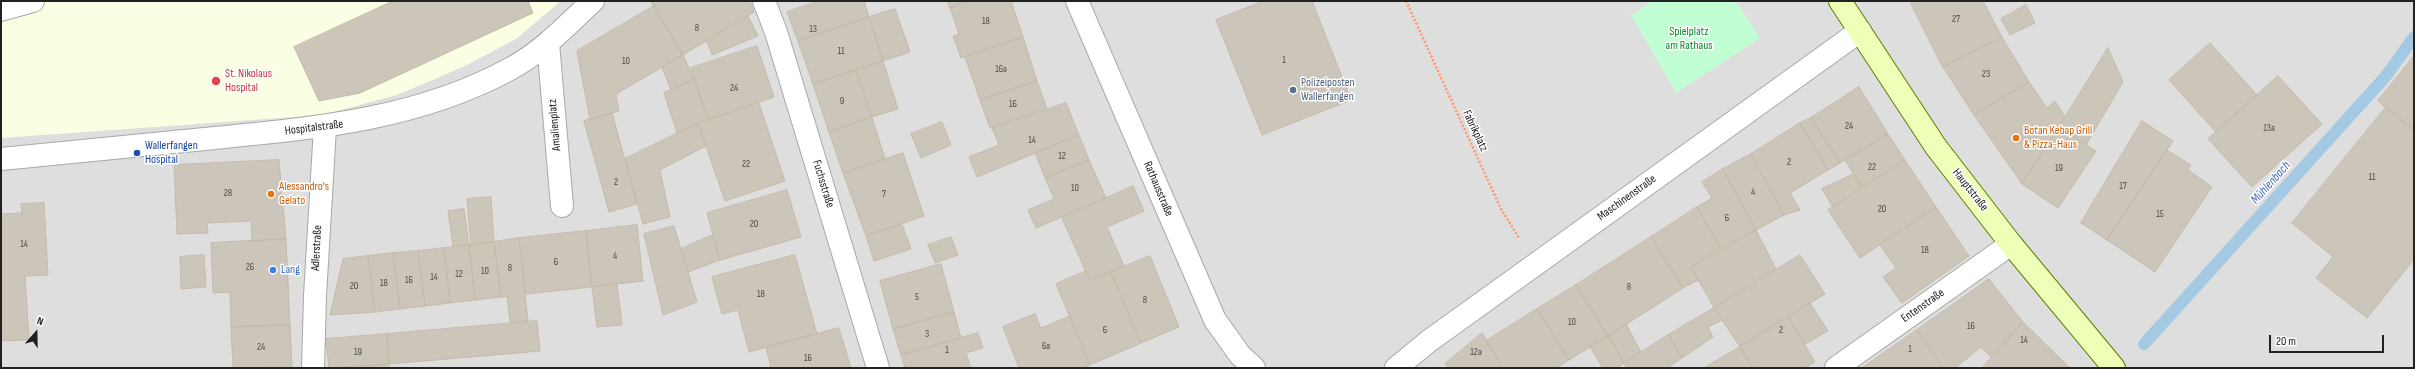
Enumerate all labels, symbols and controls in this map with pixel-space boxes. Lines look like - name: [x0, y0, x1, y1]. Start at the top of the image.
- house number: 27: [1952, 13, 1960, 25]
- house number: 18: [982, 15, 990, 27]
- house number: 8: [695, 22, 699, 34]
- house number: 13: [809, 23, 817, 35]
- park label: Spielplatz am Rathaus: [1666, 25, 1712, 53]
- house number: 11: [838, 45, 844, 57]
- house number: 1: [1282, 54, 1286, 66]
- house number: 10: [622, 55, 630, 67]
- house number: 16a: [995, 63, 1007, 75]
- place label: St. Nikolaus Hospital: [225, 67, 272, 95]
- house number: 23: [1982, 68, 1990, 80]
- marker: St. Nikolaus Hospital: [210, 75, 222, 87]
- place label: Polizeiposten Wallerfangen: [1301, 76, 1355, 104]
- house number: 24: [730, 82, 738, 94]
- marker: Polizeiposten Wallerfangen: [1288, 85, 1298, 95]
- house number: 9: [840, 95, 844, 107]
- street label: Amalienplatz: [546, 98, 564, 152]
- house number: 16: [1009, 98, 1017, 110]
- street label: Fabrikplatz: [1459, 108, 1491, 154]
- street label: Hospitalstraße: [284, 117, 344, 139]
- house number: 24: [1845, 120, 1853, 132]
- house number: 13a: [2263, 122, 2275, 134]
- place label: Botan Kebap Grill & Pizza-Haus: [2024, 124, 2092, 152]
- marker: Botan Kebap Grill & Pizza-Haus: [2011, 133, 2021, 143]
- house number: 14: [1028, 134, 1036, 146]
- place label: Wallerfangen Hospital: [145, 139, 198, 167]
- marker: Wallerfangen Hospital: [132, 148, 142, 158]
- house number: 12: [1058, 150, 1066, 162]
- house number: 2: [1787, 156, 1791, 168]
- house number: 22: [742, 158, 750, 170]
- street label: Fuchsstraße: [809, 158, 837, 210]
- water label: Mühlenbach: [2248, 158, 2294, 208]
- street label: Rathausstraße: [1140, 159, 1176, 219]
- house number: 22: [1868, 161, 1876, 173]
- house number: 19: [2055, 162, 2063, 174]
- street label: Hauptstraße: [1949, 166, 1991, 214]
- house number: 11: [2369, 171, 2375, 183]
- street label: Maschinenstraße: [1595, 172, 1659, 224]
- house number: 2: [614, 176, 618, 188]
- place label: Alessandro's Gelato: [279, 180, 329, 208]
- house number: 17: [2119, 180, 2127, 192]
- house number: 10: [1071, 182, 1079, 194]
- house number: 4: [1751, 186, 1755, 198]
- house number: 28: [224, 187, 232, 199]
- house number: 7: [882, 188, 886, 200]
- marker: Alessandro's Gelato: [266, 189, 276, 199]
- house number: 20: [1878, 203, 1886, 215]
- house number: 15: [2156, 208, 2164, 220]
- house number: 6: [1725, 212, 1729, 224]
- house number: 20: [750, 218, 758, 230]
- street label: Adlerstraße: [309, 225, 325, 271]
- house number: 14: [20, 238, 28, 250]
- house number: 18: [1921, 244, 1929, 256]
- house number: 4: [613, 250, 617, 262]
- house number: 6: [554, 256, 558, 268]
- house number: 26: [246, 261, 254, 273]
- house number: 8: [508, 262, 512, 274]
- place label: Lang: [281, 263, 300, 277]
- marker: Lang: [268, 265, 278, 275]
- house number: 10: [481, 265, 489, 277]
- house number: 12: [455, 268, 463, 280]
- house number: 14: [430, 271, 438, 283]
- house number: 16: [405, 274, 413, 286]
- house number: 18: [380, 277, 388, 289]
- house number: 20: [350, 280, 358, 292]
- house number: 8: [1627, 281, 1631, 293]
- street label: Entenstraße: [1899, 286, 1947, 326]
- house number: 18: [757, 288, 765, 300]
- house number: 5: [915, 291, 919, 303]
- house number: 8: [1143, 294, 1147, 306]
- north arrow: [16, 313, 56, 353]
- text: N: [35, 314, 45, 328]
- house number: 10: [1568, 316, 1576, 328]
- house number: 16: [1967, 320, 1975, 332]
- house number: 6: [1103, 324, 1107, 336]
- house number: 2: [1779, 324, 1783, 336]
- scale bar: [2271, 327, 2386, 353]
- house number: 3: [925, 328, 929, 340]
- house number: 14: [2020, 334, 2028, 346]
- text: 20 m: [2276, 334, 2296, 349]
- house number: 6a: [1042, 340, 1050, 352]
- house number: 24: [257, 341, 265, 353]
- house number: 1: [1908, 343, 1912, 355]
- house number: 1: [945, 344, 949, 356]
- house number: 19: [354, 346, 362, 358]
- house number: 12a: [1470, 346, 1482, 358]
- house number: 16: [804, 352, 812, 364]

